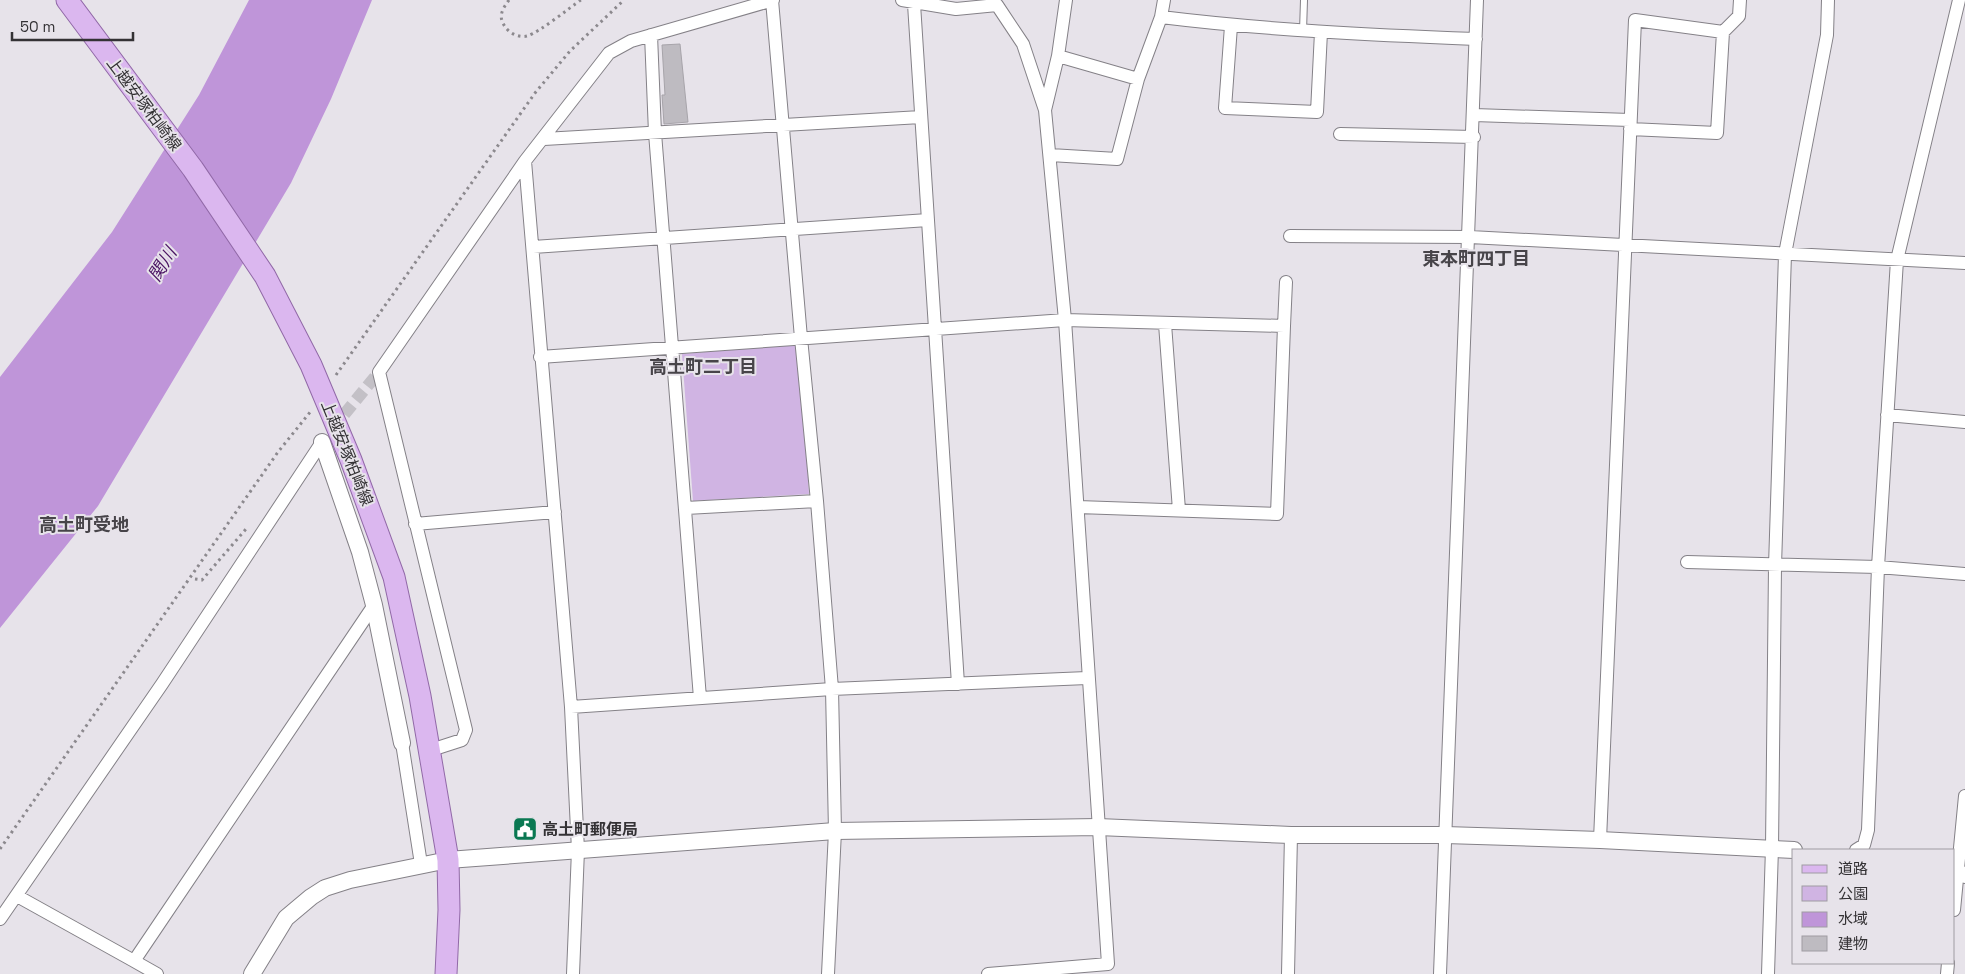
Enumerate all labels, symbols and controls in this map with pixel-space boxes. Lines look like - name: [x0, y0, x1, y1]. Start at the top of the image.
- scale bar: [12, 10, 134, 42]
- text: 50 m: [20, 17, 55, 36]
- street label: 上越安塚柏崎線: [102, 53, 186, 155]
- water label: 関川: [143, 241, 182, 285]
- district label: 東本町四丁目: [1422, 247, 1530, 270]
- district label: 高土町二丁目: [649, 355, 757, 378]
- street label: 上越安塚柏崎線: [316, 397, 378, 509]
- district label: 高土町受地: [39, 513, 129, 536]
- public building icon: 高土町郵便局: [512, 816, 538, 842]
- place label: 高土町郵便局: [542, 819, 638, 840]
- legend: [1792, 849, 1955, 964]
- text: 道路: [1838, 859, 1868, 878]
- text: 公園: [1838, 884, 1868, 903]
- text: 水域: [1838, 909, 1868, 928]
- text: 建物: [1838, 934, 1868, 953]

